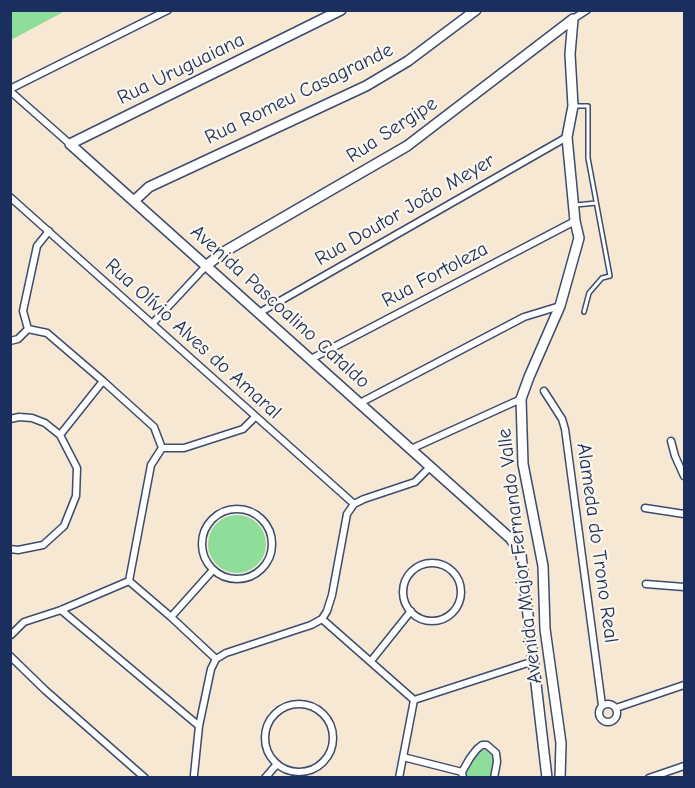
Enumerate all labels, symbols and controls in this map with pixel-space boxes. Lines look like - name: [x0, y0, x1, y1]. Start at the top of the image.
- street label: Rua Uruguaiana: [113, 28, 249, 110]
- street label: Rua Romeu Casagrande: [201, 38, 397, 150]
- street label: Rua Sergipe: [342, 92, 442, 168]
- street label: Rua Doutor João Meyer: [311, 149, 499, 271]
- street label: Avenida Pascoalino Cataldo: [185, 220, 375, 394]
- street label: Rua Fortoleza: [378, 237, 492, 313]
- street label: Rua Olívio Alves do Amaral: [100, 254, 286, 424]
- street label: Avenida Major Fernando Valle: [492, 427, 548, 685]
- street label: Alameda do Trono Real: [571, 441, 623, 645]

